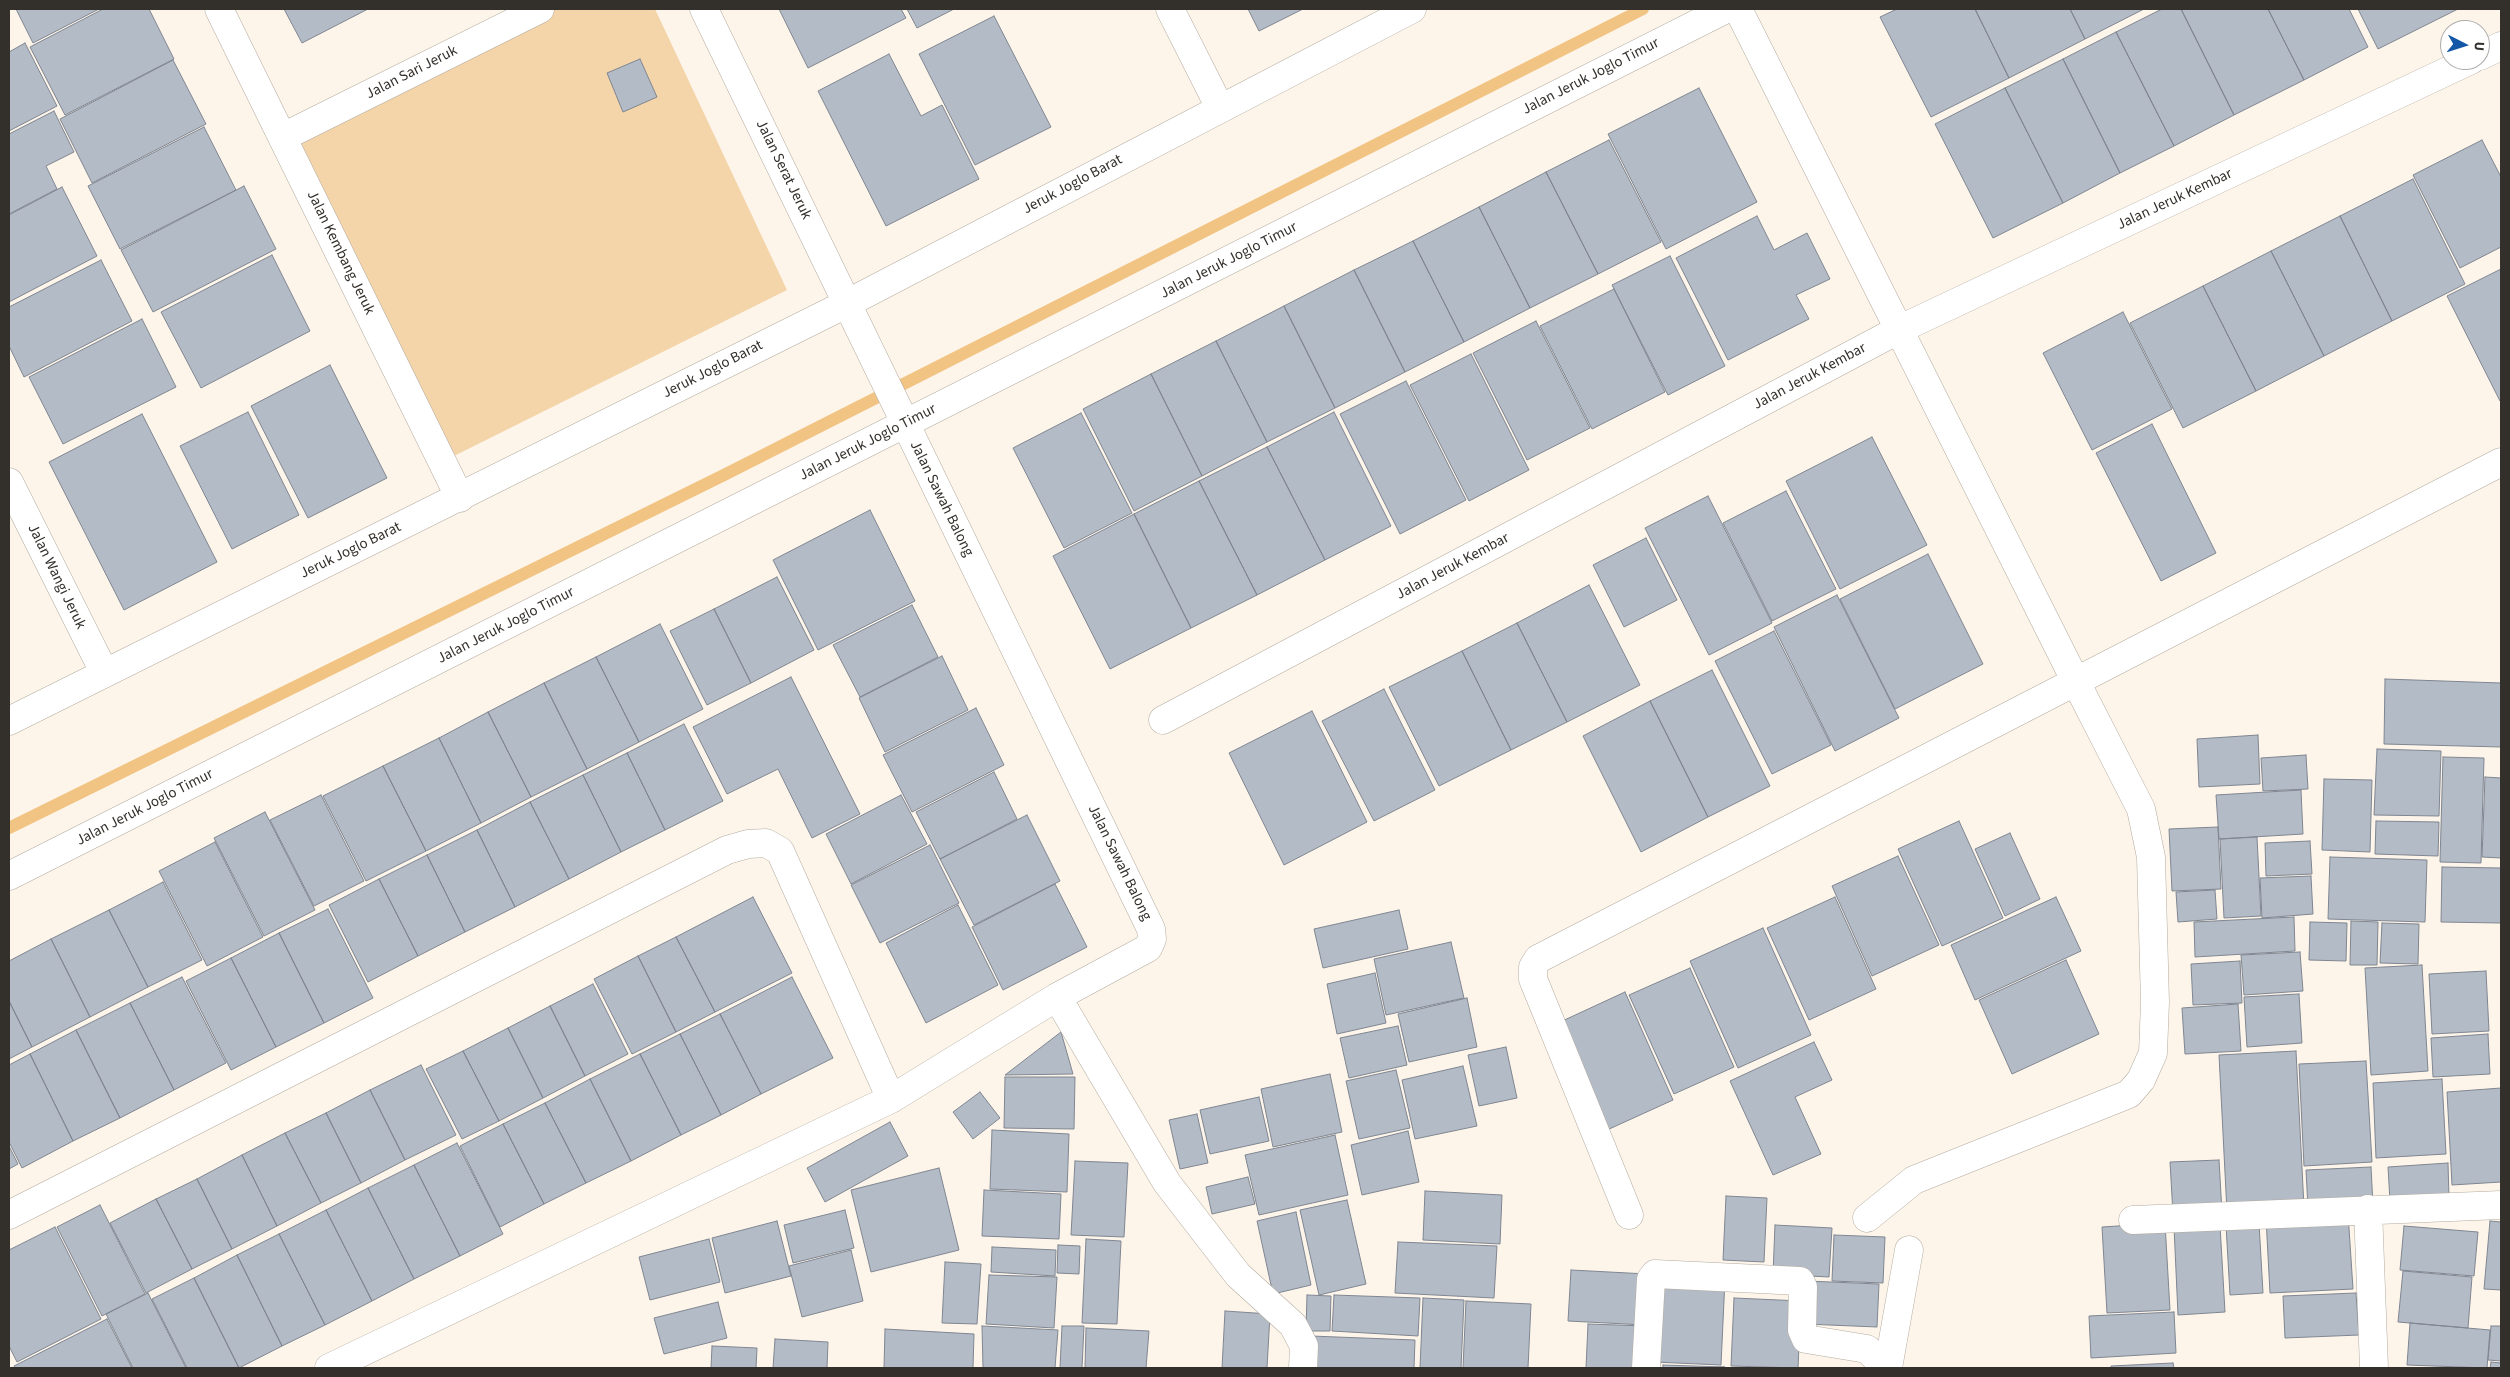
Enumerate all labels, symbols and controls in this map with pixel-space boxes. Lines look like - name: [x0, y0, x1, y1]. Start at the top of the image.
- north arrow: [2440, 20, 2490, 70]
- street label: Jalan Jeruk Joglo Timur: [1520, 35, 1662, 119]
- text: U: [2469, 41, 2489, 52]
- street label: Jalan Sari Jeruk: [363, 42, 461, 104]
- street label: Jalan Serat Jeruk: [751, 117, 815, 223]
- street label: Jeruk Joglo Barat: [1020, 151, 1126, 219]
- street label: Jalan Jeruk Kembar: [2115, 165, 2235, 235]
- street label: Jalan Kembang Jeruk: [302, 188, 378, 318]
- street label: Jalan Jeruk Joglo Timur: [1158, 219, 1300, 303]
- street label: Jeruk Joglo Barat: [660, 337, 766, 403]
- street label: Jalan Jeruk Kembar: [1751, 340, 1869, 414]
- street label: Jalan Jeruk Joglo Timur: [797, 401, 939, 485]
- street label: Jalan Sawah Balong: [905, 438, 977, 560]
- street label: Jeruk Joglo Barat: [298, 519, 404, 583]
- street label: Jalan Wangi Jeruk: [23, 522, 89, 632]
- street label: Jalan Jeruk Kembar: [1394, 530, 1512, 604]
- street label: Jalan Jeruk Joglo Timur: [435, 584, 577, 668]
- street label: Jalan Jeruk Joglo Timur: [74, 766, 216, 850]
- street label: Jalan Sawah Balong: [1083, 802, 1155, 924]

